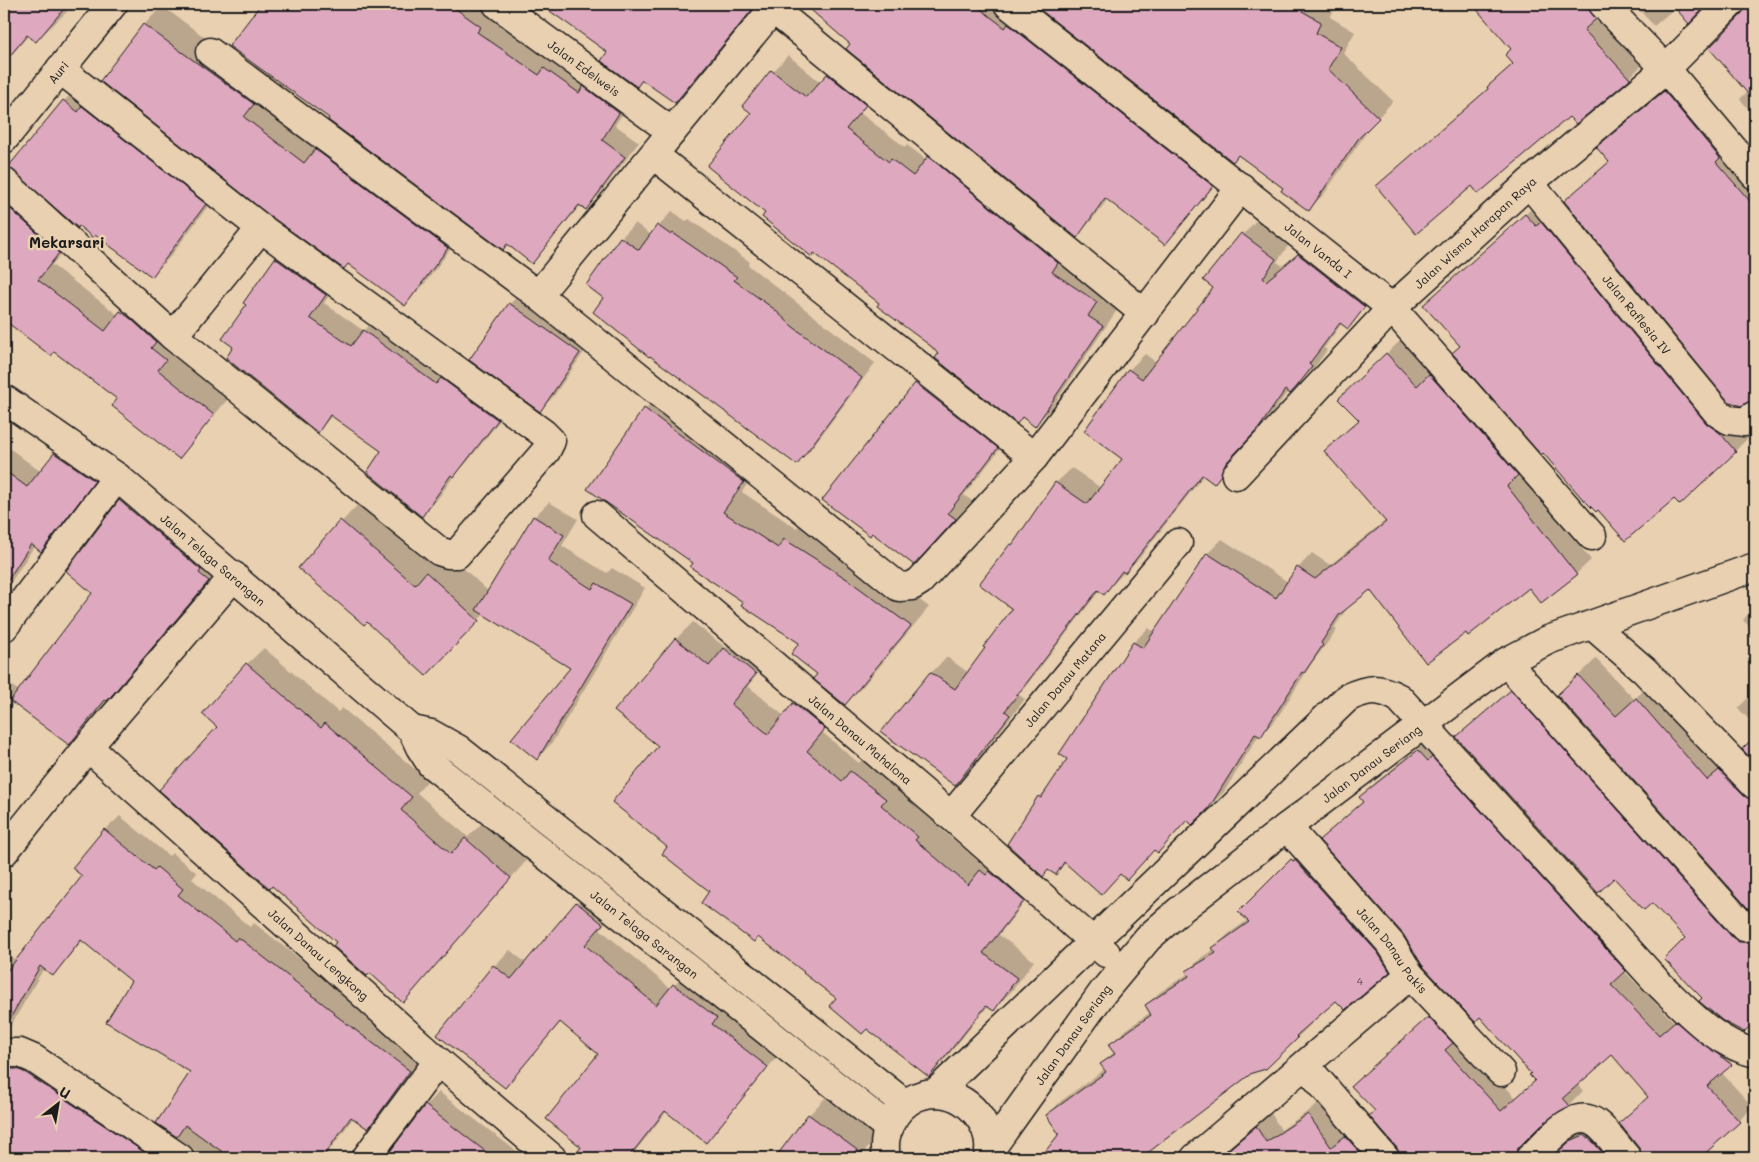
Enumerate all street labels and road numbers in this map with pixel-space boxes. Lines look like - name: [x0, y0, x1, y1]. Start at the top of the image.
- street label: Jalan Edelweis: [545, 36, 624, 100]
- street label: Auri: [44, 57, 72, 87]
- street label: Jalan Wisma Harapan Raya: [1411, 172, 1539, 292]
- street label: Jalan Vanda I: [1282, 218, 1355, 281]
- street label: Jalan Raflesia IV: [1599, 271, 1675, 358]
- street label: Jalan Telaga Sarangan: [157, 510, 269, 609]
- street label: Jalan Danau Matana: [1021, 628, 1109, 730]
- street label: Jalan Danau Mahalona: [806, 691, 916, 788]
- street label: Jalan Danau Seriang: [1318, 721, 1424, 806]
- street label: Jalan Telaga Sarangan: [587, 886, 702, 982]
- street label: Jalan Danau Pakis: [1353, 903, 1431, 997]
- street label: Jalan Danau Lengkong: [265, 905, 372, 1003]
- street label: Jalan Danau Seriang: [1031, 981, 1114, 1088]

